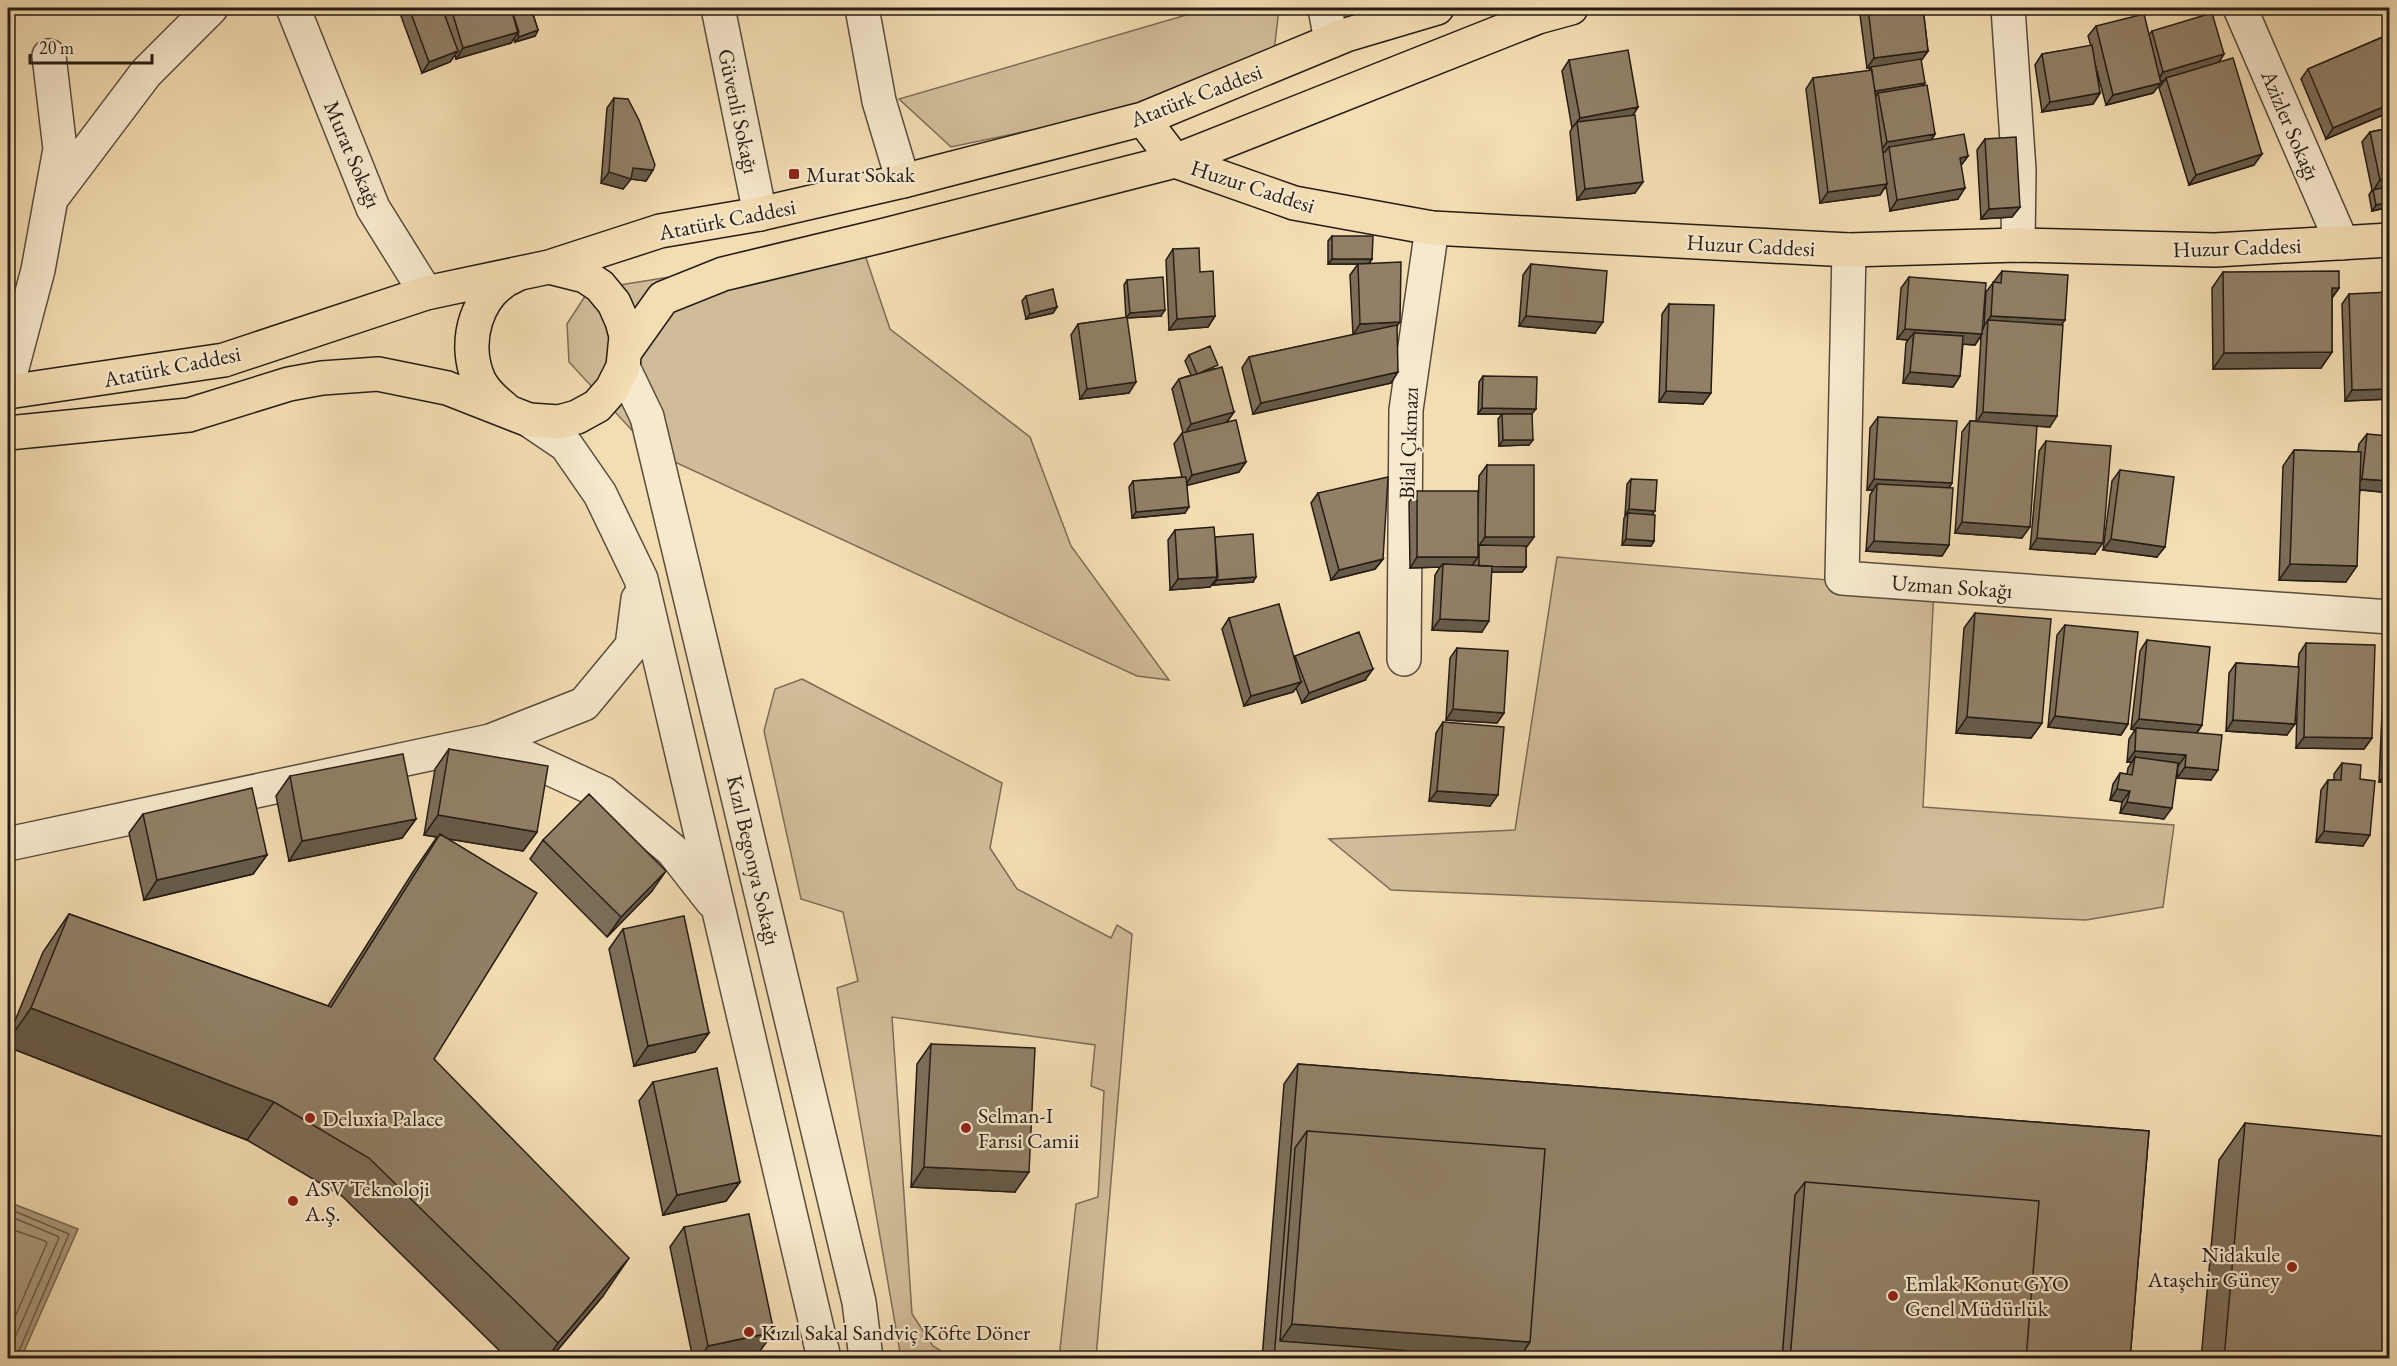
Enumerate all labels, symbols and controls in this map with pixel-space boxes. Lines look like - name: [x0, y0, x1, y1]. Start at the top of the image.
- scale bar: [30, 27, 152, 65]
- text: 20 m: [39, 36, 74, 59]
- street label: Güvenli Sokağı: [711, 46, 766, 176]
- street label: Atatürk Caddesi: [1125, 57, 1266, 134]
- street label: Azizler Sokağı: [2254, 65, 2327, 185]
- street label: Murat Sokağı: [317, 96, 388, 212]
- street label: Huzur Caddesi: [1187, 153, 1319, 220]
- place label: Murat Sokak: [806, 160, 916, 189]
- marker: Murat Sokak: [787, 167, 801, 181]
- street label: Atatürk Caddesi: [655, 192, 798, 247]
- street label: Huzur Caddesi: [1686, 228, 1816, 263]
- street label: Huzur Caddesi: [2172, 231, 2302, 264]
- street label: Atatürk Caddesi: [100, 339, 243, 394]
- street label: Bilal Çıkmazı: [1392, 386, 1425, 500]
- street label: Uzman Sokağı: [1890, 568, 2013, 605]
- street label: Kızıl Begonya Sokağı: [720, 772, 787, 948]
- place label: Selman-I Farısi Camii: [978, 1101, 1079, 1155]
- place label: Deluxia Palace: [322, 1104, 443, 1133]
- marker: Deluxia Palace: [303, 1111, 317, 1125]
- marker: Selman-I Farısi Camii: [959, 1121, 973, 1135]
- place label: ASV Teknoloji A.Ş.: [304, 1174, 430, 1228]
- marker: ASV Teknoloji A.Ş.: [286, 1194, 300, 1208]
- place label: Nidakule Ataşehir Güney: [2146, 1240, 2280, 1294]
- marker: Nidakule Ataşehir Güney: [2285, 1260, 2299, 1274]
- place label: Emlak Konut GYO Genel Müdürlük: [1905, 1269, 2069, 1323]
- marker: Emlak Konut GYO Genel Müdürlük: [1886, 1289, 1900, 1303]
- place label: Kızıl Sakal Sandviç Köfte Döner: [761, 1318, 1031, 1347]
- marker: Kızıl Sakal Sandviç Köfte Döner: [742, 1325, 756, 1339]

